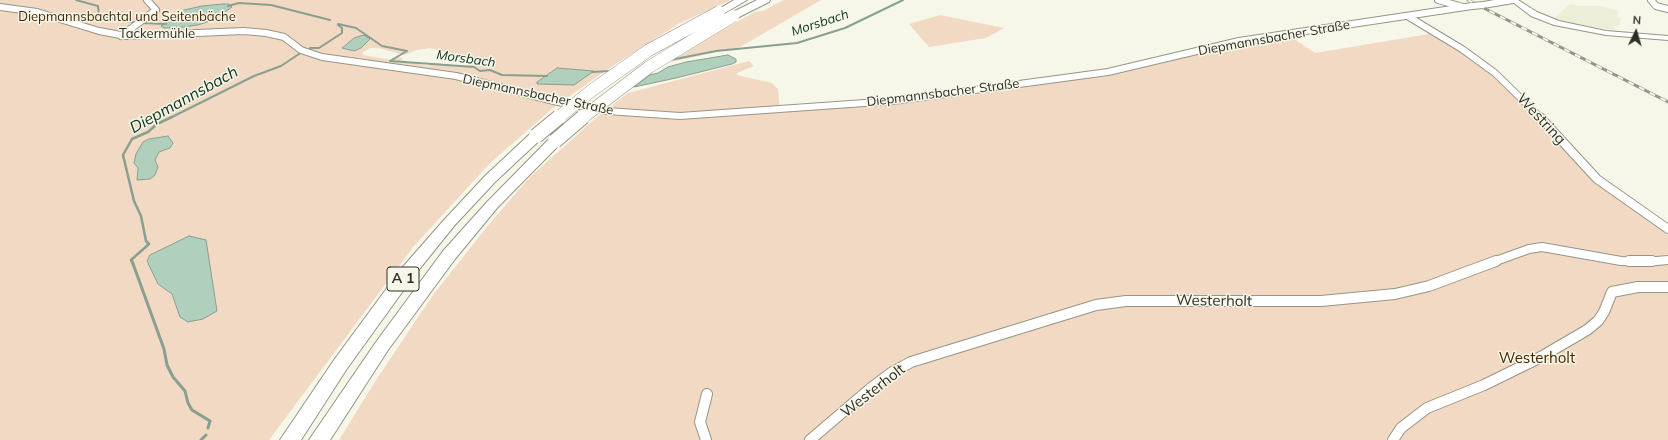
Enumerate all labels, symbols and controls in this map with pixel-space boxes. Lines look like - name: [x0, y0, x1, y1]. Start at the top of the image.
- water label: Morsbach: [789, 6, 851, 40]
- park label: Diepmannsbachtal und Seitenbäche: [18, 9, 236, 25]
- north arrow: [1616, 12, 1656, 52]
- text: N: [1632, 13, 1642, 27]
- street label: Diepmannsbacher Straße: [1197, 17, 1351, 59]
- street label: Tackermühle: [119, 26, 195, 42]
- water label: Morsbach: [436, 47, 496, 71]
- water label: Diepmannsbach: [126, 62, 242, 138]
- street label: Diepmannsbacher Straße: [461, 71, 615, 119]
- street label: Diepmannsbacher Straße: [866, 76, 1020, 110]
- street label: Westring: [1513, 90, 1569, 148]
- road number: A 1: [387, 267, 419, 291]
- street label: Westerholt: [1176, 291, 1252, 311]
- park label: Westerholt: [1499, 349, 1575, 367]
- street label: Westerholt: [837, 360, 909, 422]

